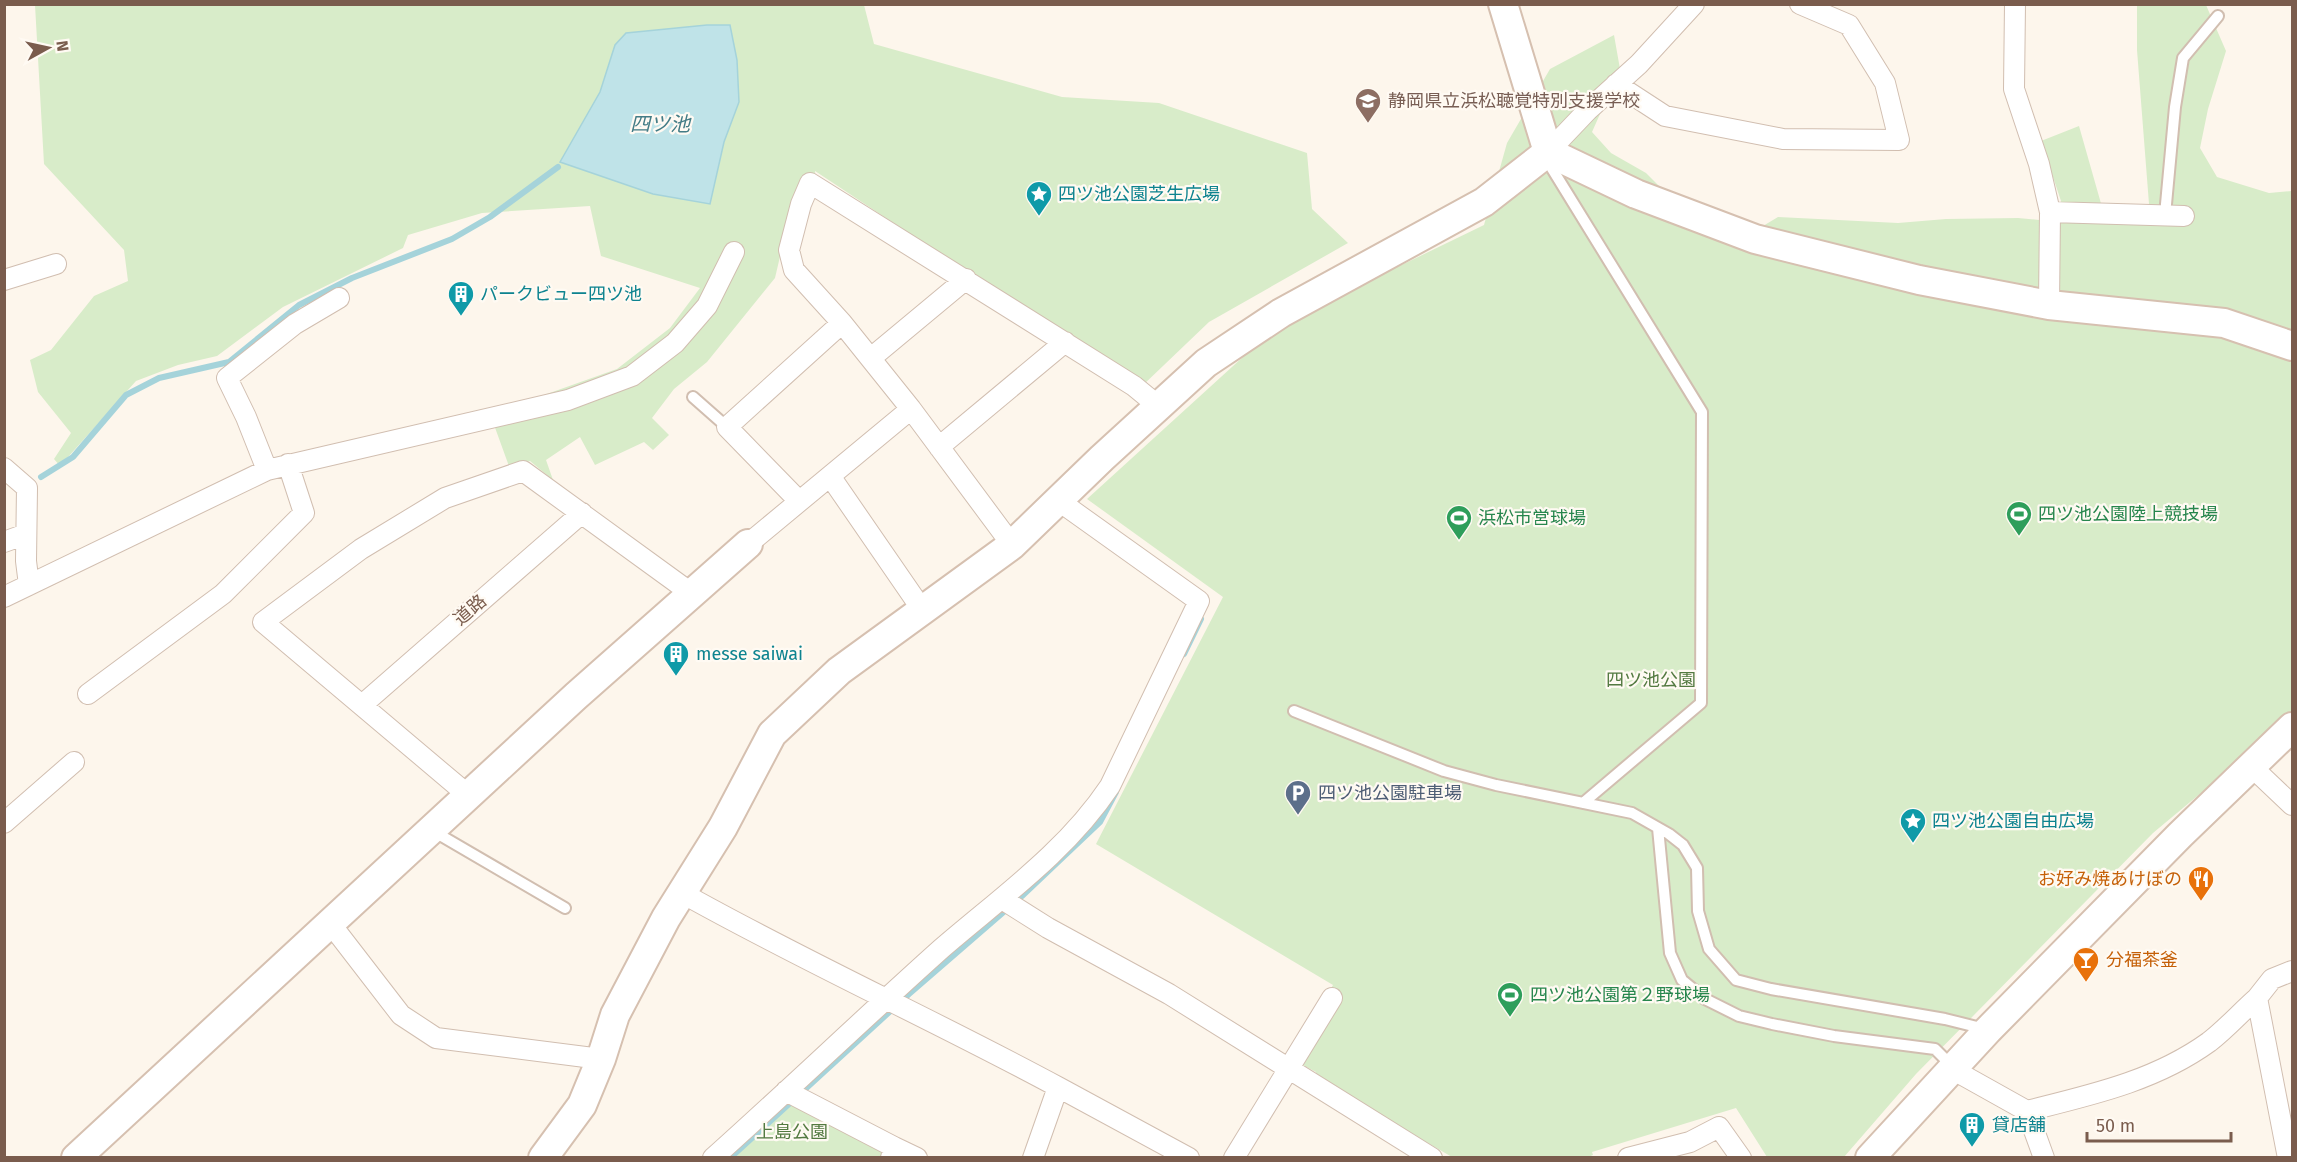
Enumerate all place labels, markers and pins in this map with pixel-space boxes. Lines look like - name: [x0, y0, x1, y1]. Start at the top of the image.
- school or university icon: 静岡県立浜松聴覚特別支援学校: [1353, 86, 1383, 124]
- place label: 静岡県立浜松聴覚特別支援学校: [1388, 90, 1640, 112]
- place icon: 四ツ池公園芝生広場: [1024, 179, 1054, 217]
- place label: 四ツ池公園芝生広場: [1058, 183, 1220, 205]
- building icon: パークビュー四ツ池: [446, 279, 476, 317]
- place label: パークビュー四ツ池: [480, 283, 642, 305]
- sports icon: 四ツ池公園陸上競技場: [2004, 499, 2034, 537]
- sports icon: 浜松市営球場: [1444, 503, 1474, 541]
- place label: 四ツ池公園陸上競技場: [2038, 503, 2218, 525]
- place label: 浜松市営球場: [1478, 507, 1586, 529]
- building icon: messe saiwai: [661, 639, 691, 677]
- place label: messe saiwai: [696, 643, 803, 665]
- parking icon: 四ツ池公園駐車場: [1283, 778, 1313, 816]
- place label: 四ツ池公園駐車場: [1318, 782, 1462, 804]
- place icon: 四ツ池公園自由広場: [1898, 806, 1928, 844]
- place label: 四ツ池公園自由広場: [1932, 810, 2094, 832]
- restaurant icon: お好み焼あけぼの: [2186, 864, 2216, 902]
- place label: お好み焼あけぼの: [2038, 868, 2182, 890]
- bar icon: 分福茶釜: [2071, 945, 2101, 983]
- place label: 分福茶釜: [2106, 949, 2178, 971]
- sports icon: 四ツ池公園第２野球場: [1495, 980, 1525, 1018]
- place label: 四ツ池公園第２野球場: [1530, 984, 1710, 1006]
- building icon: 貸店舗: [1957, 1110, 1987, 1148]
- place label: 貸店舗: [1992, 1114, 2046, 1136]

